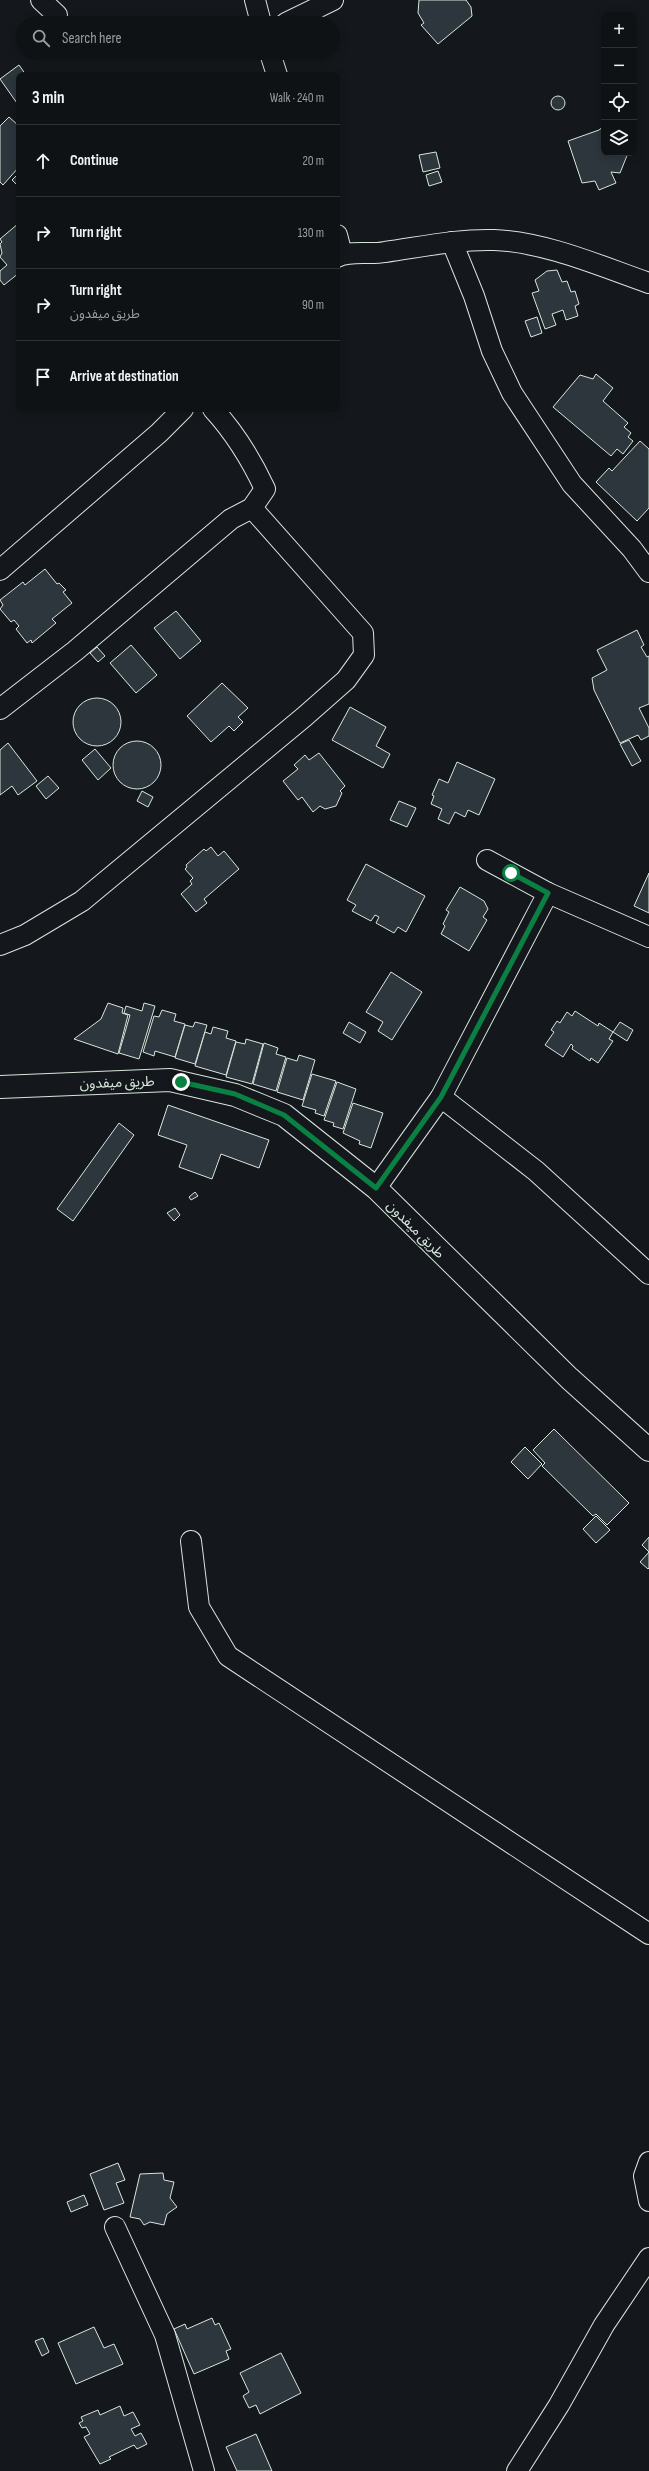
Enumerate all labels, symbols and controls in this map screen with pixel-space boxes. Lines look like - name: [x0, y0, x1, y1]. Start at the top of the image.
- map controls: [601, 12, 637, 156]
- button: +: [601, 12, 637, 48]
- search box: [16, 16, 340, 60]
- icon: search: [30, 27, 52, 49]
- text: Search here: [62, 29, 122, 48]
- button: −: [601, 48, 637, 84]
- button: locate: [601, 84, 637, 120]
- text: 3 min: [32, 88, 65, 108]
- text: Walk · 240 m: [270, 90, 324, 106]
- button: layers: [601, 120, 637, 156]
- icon: ahead: [32, 150, 54, 172]
- text: Continue: [70, 151, 119, 170]
- text: 20 m: [302, 153, 324, 169]
- icon: right: [32, 222, 54, 244]
- text: Turn right: [70, 223, 122, 242]
- text: 130 m: [298, 225, 324, 241]
- text: Turn right: [70, 281, 122, 300]
- icon: right: [32, 294, 54, 316]
- text: 90 m: [302, 297, 324, 313]
- text: طريق ميفدون: [70, 306, 140, 322]
- icon: arrive: [32, 366, 54, 388]
- text: Arrive at destination: [70, 367, 179, 386]
- route start: [502, 864, 520, 882]
- street label: طريق ميفدون: [79, 1073, 155, 1093]
- route end: [172, 1073, 190, 1091]
- street label: طريق ميفدون: [382, 1197, 448, 1263]

